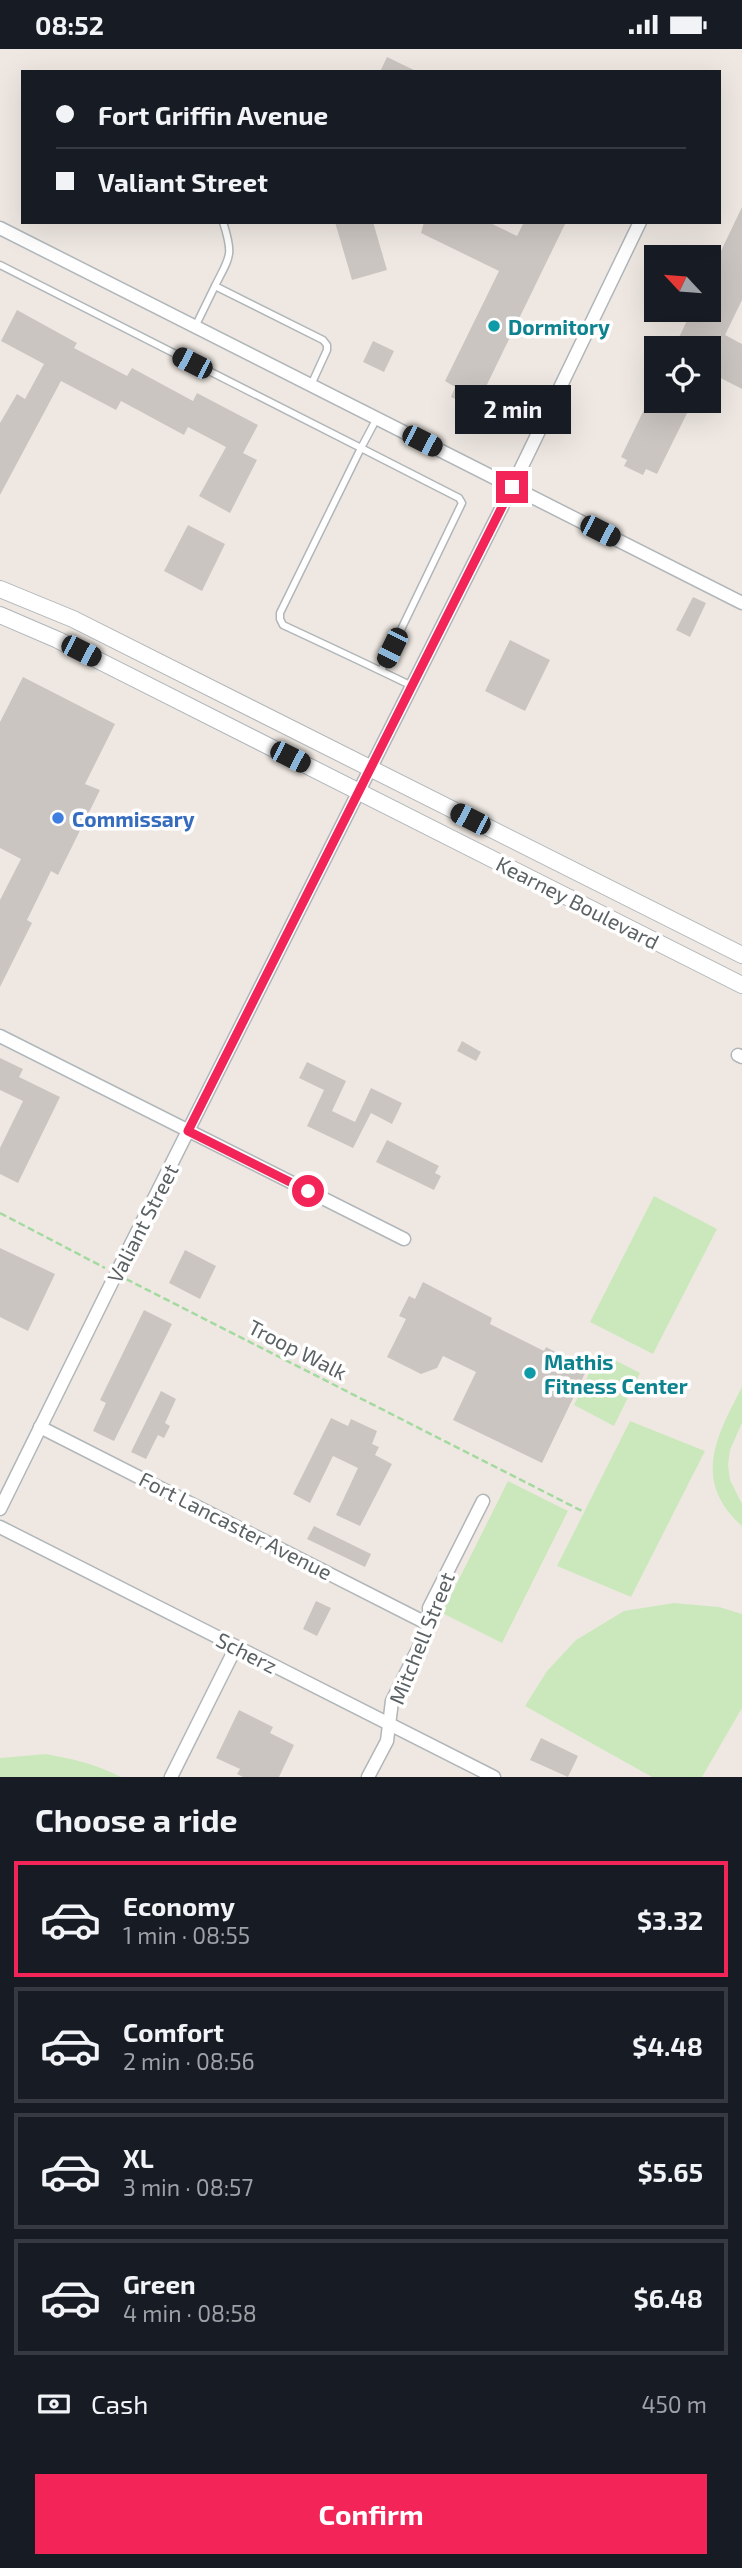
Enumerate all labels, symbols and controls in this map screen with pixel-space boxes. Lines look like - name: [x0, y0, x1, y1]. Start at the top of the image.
- text: 08:52: [35, 9, 104, 40]
- text: Fort Griffin Avenue: [98, 99, 328, 130]
- text: Valiant Street: [98, 166, 268, 197]
- north arrow: [644, 245, 721, 322]
- map controls: [644, 245, 721, 413]
- place label: Dormitory: [508, 314, 610, 340]
- marker: Dormitory: [486, 318, 502, 334]
- button: locate: [644, 336, 721, 413]
- car: [169, 344, 216, 382]
- callout: 2 min: [454, 385, 570, 435]
- text: 2 min: [484, 395, 542, 423]
- car: [399, 422, 446, 460]
- route end: [496, 471, 528, 503]
- car: [577, 512, 624, 550]
- car: [374, 625, 411, 671]
- car: [58, 632, 105, 670]
- car: [267, 738, 314, 776]
- car: [447, 800, 494, 838]
- place label: Commissary: [72, 806, 195, 832]
- marker: Commissary: [50, 810, 66, 826]
- street label: Kearney Boulevard: [492, 850, 664, 954]
- street label: Valiant Street: [101, 1159, 183, 1287]
- route start: [292, 1175, 324, 1207]
- street label: Troop Walk: [245, 1314, 352, 1385]
- place label: Mathis Fitness Center: [544, 1349, 688, 1398]
- marker: Mathis Fitness Center: [522, 1365, 538, 1381]
- street label: Fort Lancaster Avenue: [136, 1466, 336, 1584]
- street label: Mitchell Street: [383, 1568, 459, 1708]
- street label: Scherz: [213, 1626, 281, 1678]
- text: Choose a ride: [35, 1800, 238, 1838]
- icon: car: [39, 1888, 102, 1951]
- text: Economy: [123, 1890, 235, 1921]
- text: $3.32: [637, 1904, 703, 1935]
- text: 1 min · 08:55: [123, 1921, 250, 1949]
- icon: car: [39, 2014, 102, 2077]
- text: Comfort: [123, 2016, 224, 2047]
- text: $4.48: [632, 2030, 703, 2061]
- text: 2 min · 08:56: [123, 2047, 255, 2075]
- icon: car: [39, 2140, 102, 2203]
- text: XL: [123, 2142, 154, 2173]
- text: $5.65: [638, 2156, 703, 2187]
- text: 3 min · 08:57: [123, 2173, 253, 2201]
- icon: car: [39, 2266, 102, 2329]
- text: Green: [123, 2268, 196, 2299]
- text: $6.48: [634, 2282, 703, 2313]
- text: 4 min · 08:58: [123, 2299, 257, 2327]
- icon: cash: [35, 2385, 73, 2423]
- text: Cash: [91, 2388, 148, 2419]
- text: 450 m: [641, 2390, 707, 2418]
- button: Confirm: [35, 2474, 707, 2554]

